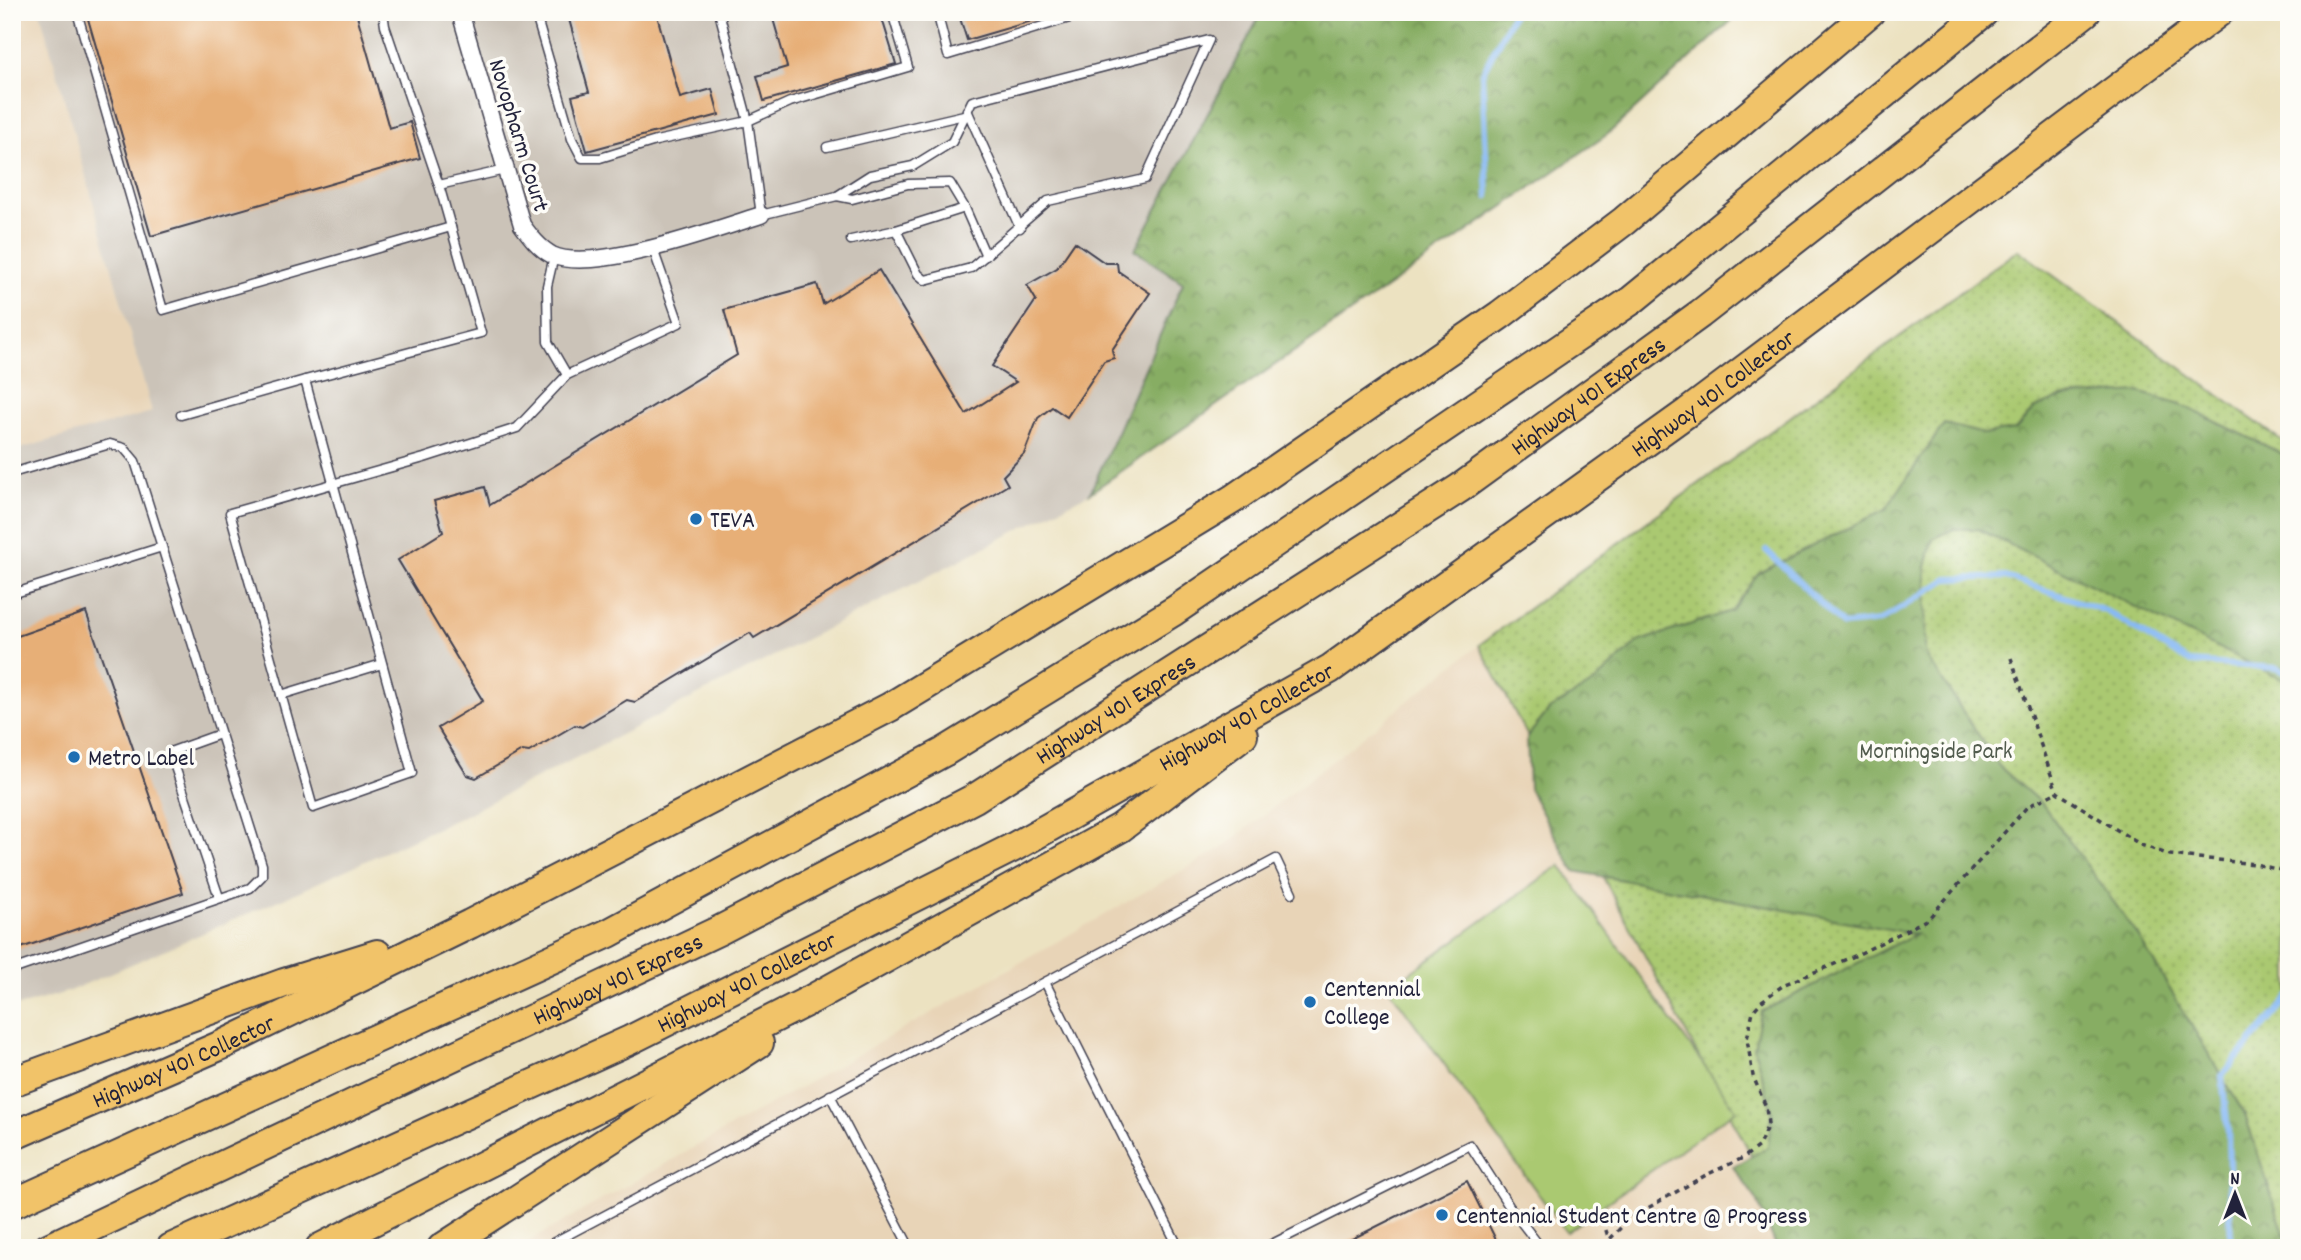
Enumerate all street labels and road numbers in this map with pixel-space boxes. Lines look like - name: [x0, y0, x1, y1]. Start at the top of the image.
- street label: Novopharm Court: [478, 55, 557, 217]
- street label: Highway 401 Collector: [1625, 323, 1803, 468]
- street label: Highway 401 Express: [1505, 330, 1674, 466]
- street label: Highway 401 Express: [1030, 647, 1204, 775]
- street label: Highway 401 Collector: [1153, 656, 1342, 782]
- street label: Highway 401 Collector: [652, 925, 843, 1044]
- street label: Highway 401 Express: [528, 926, 709, 1036]
- street label: Highway 401 Collector: [88, 1008, 282, 1119]

